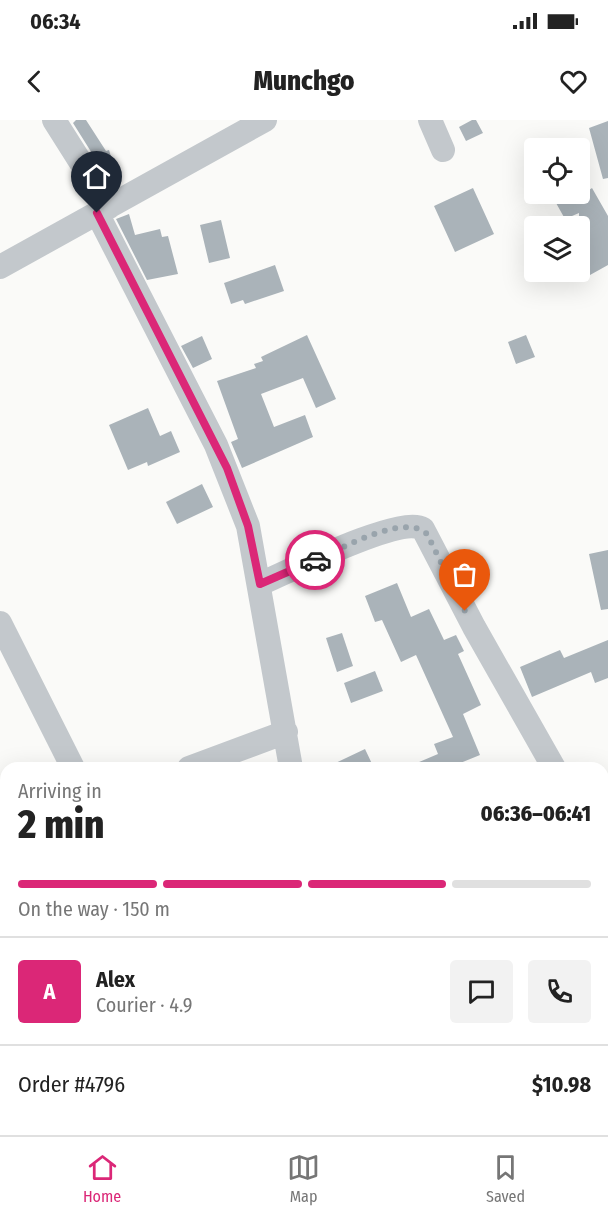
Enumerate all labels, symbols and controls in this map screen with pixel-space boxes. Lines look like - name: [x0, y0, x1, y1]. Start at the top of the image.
- text: 06:34: [30, 8, 81, 35]
- icon: back: [18, 65, 51, 98]
- text: Munchgo: [254, 65, 354, 97]
- icon: heart: [557, 65, 590, 98]
- map controls: [524, 138, 590, 282]
- button: locate: [524, 138, 590, 204]
- pin: [71, 151, 122, 213]
- icon: home: [80, 160, 113, 193]
- button: layers: [524, 216, 590, 282]
- courier: [285, 530, 345, 590]
- icon: car: [299, 544, 332, 577]
- pin: [439, 549, 490, 611]
- icon: bag: [448, 558, 481, 591]
- text: Arriving in: [18, 779, 102, 803]
- text: 06:36–06:41: [481, 800, 591, 827]
- text: 2 min: [18, 802, 104, 848]
- text: On the way · 150 m: [18, 897, 170, 921]
- button: chat: [450, 960, 513, 1023]
- button: phone: [528, 960, 591, 1023]
- text: Alex: [96, 966, 135, 993]
- text: A: [44, 978, 55, 1005]
- text: Courier · 4.9: [96, 993, 192, 1017]
- text: Order #4796: [18, 1071, 125, 1098]
- text: $10.98: [532, 1071, 591, 1098]
- tab: Home: [83, 1151, 121, 1206]
- tab: Map: [287, 1151, 320, 1206]
- tab: Saved: [486, 1151, 525, 1206]

